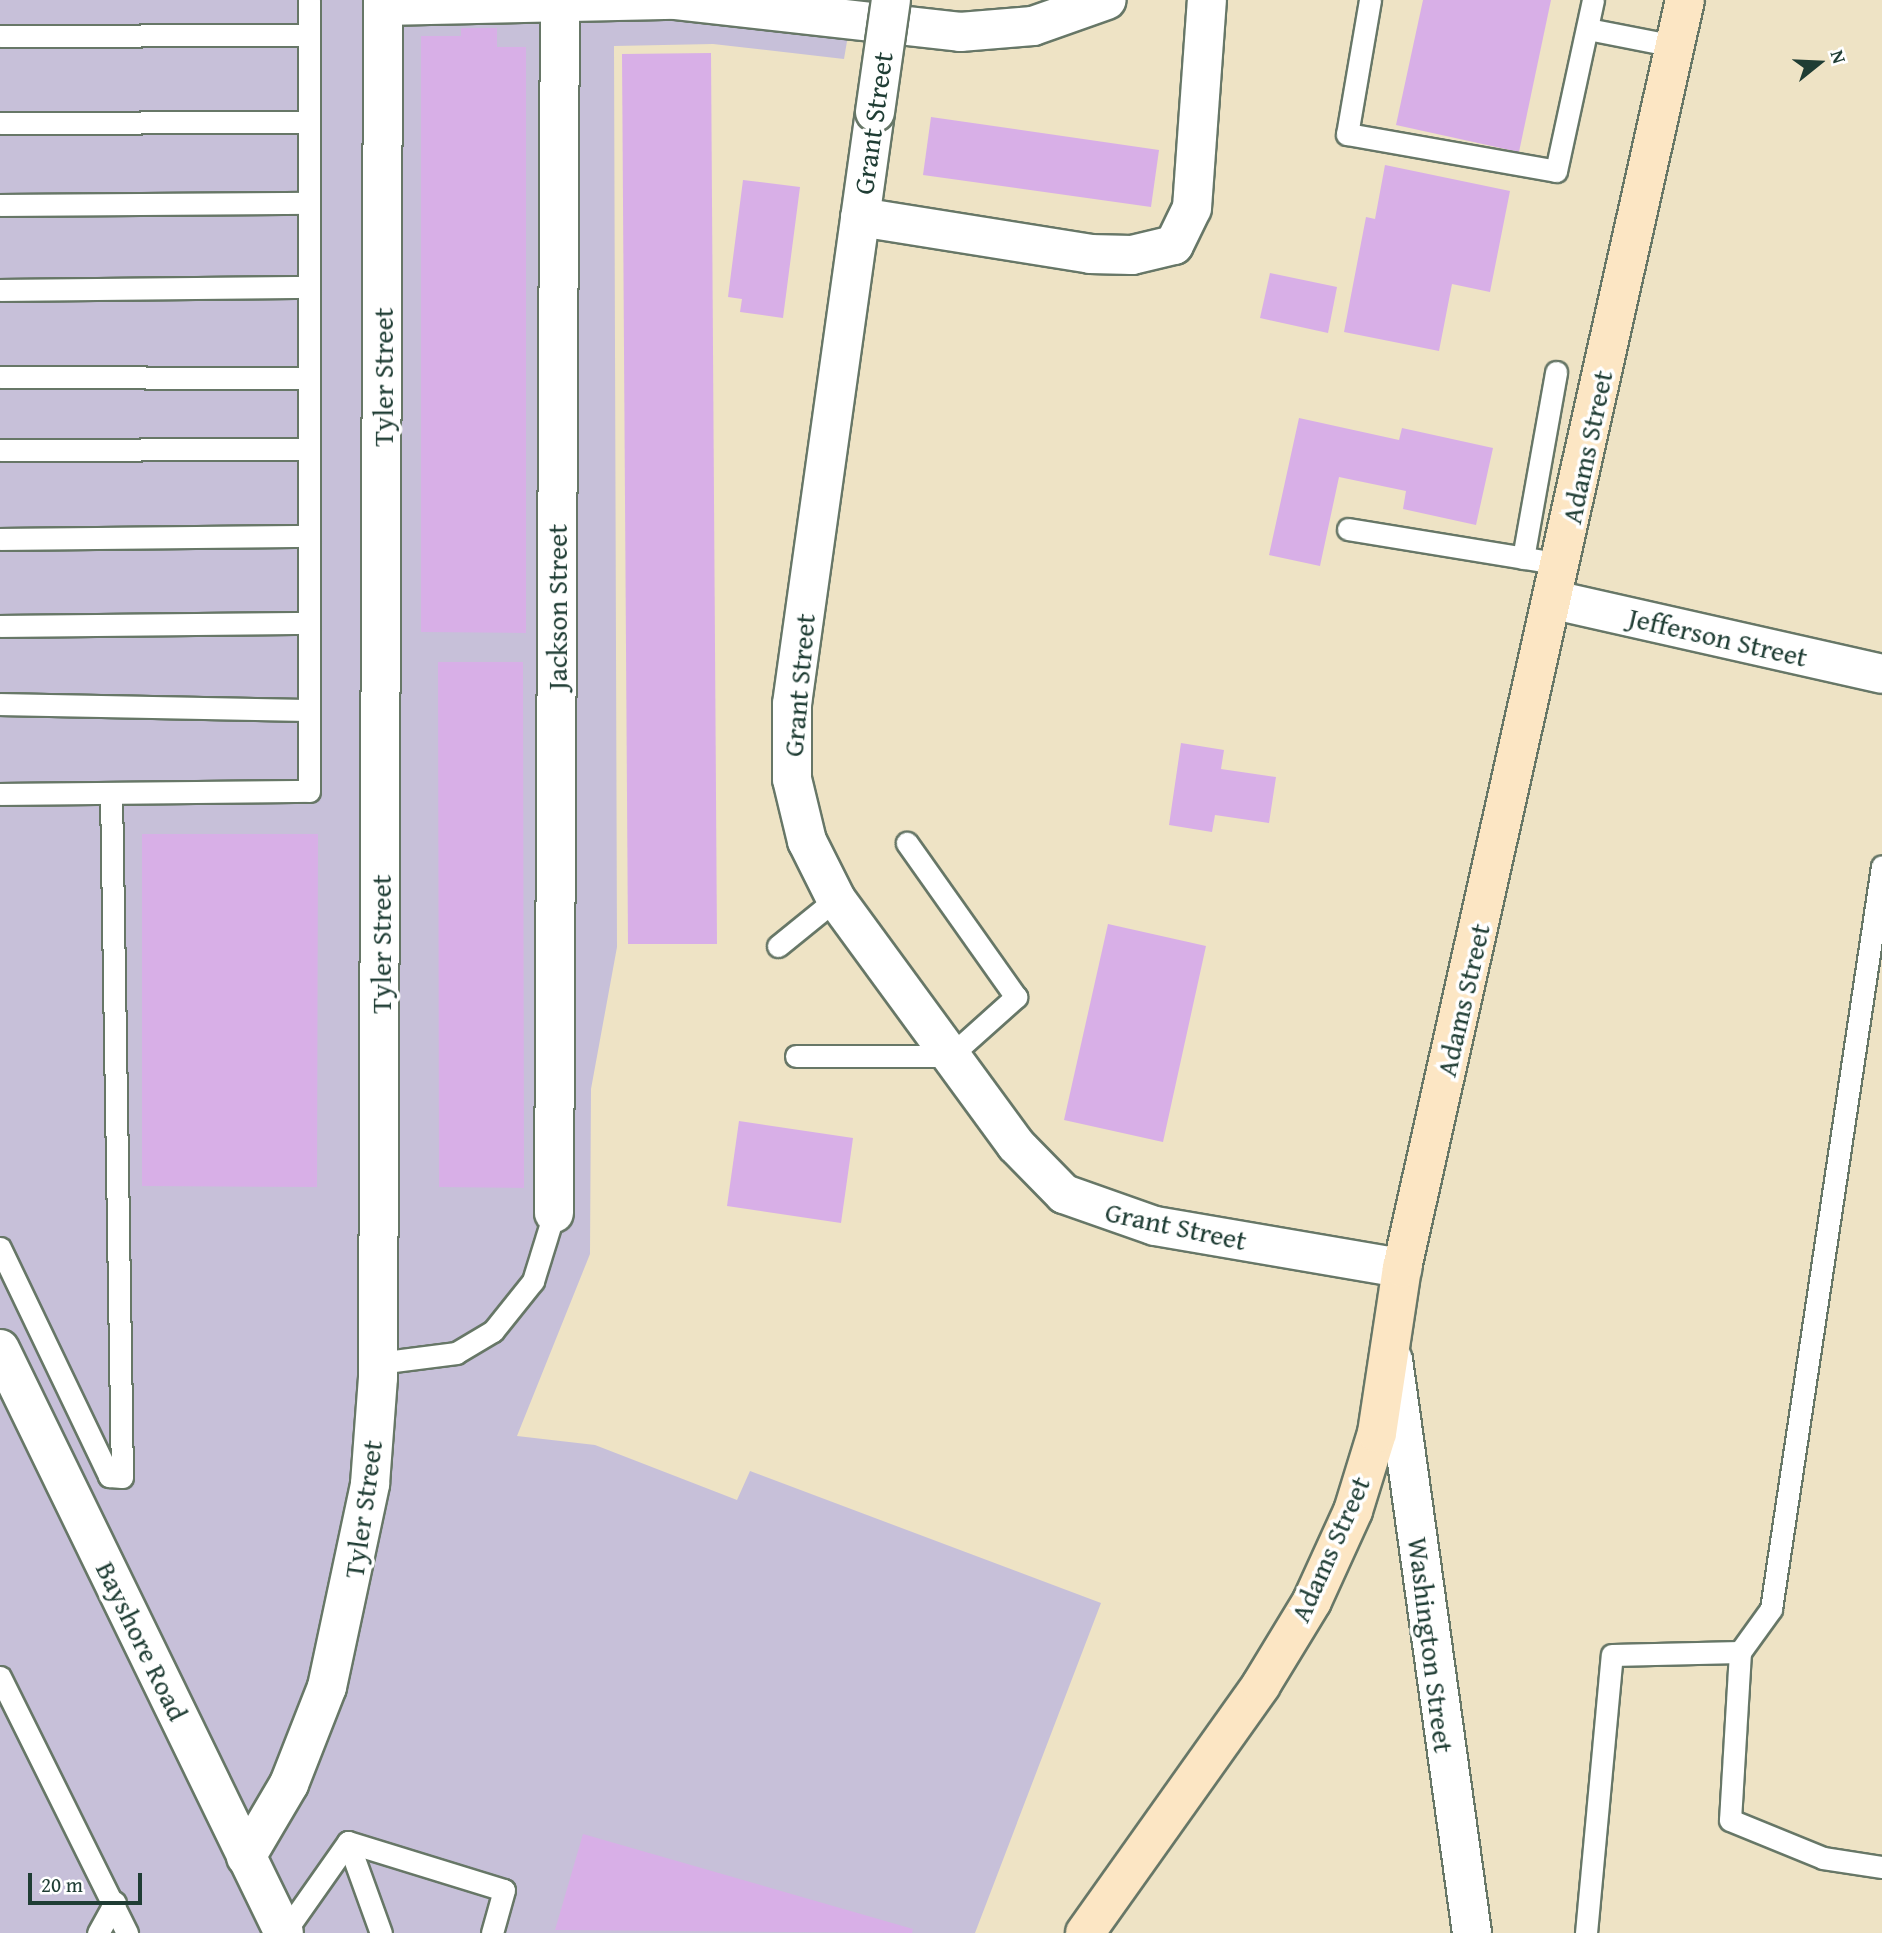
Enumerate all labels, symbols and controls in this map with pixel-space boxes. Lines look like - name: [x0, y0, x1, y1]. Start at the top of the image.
- north arrow: [1784, 28, 1854, 98]
- text: N: [1824, 46, 1854, 67]
- street label: Grant Street: [846, 50, 900, 196]
- street label: Tyler Street: [366, 307, 400, 447]
- street label: Adams Street: [1554, 367, 1620, 527]
- street label: Jackson Street: [540, 524, 574, 690]
- street label: Jefferson Street: [1625, 600, 1811, 674]
- street label: Grant Street: [776, 612, 822, 758]
- street label: Tyler Street: [364, 874, 398, 1014]
- street label: Adams Street: [1429, 920, 1497, 1080]
- street label: Grant Street: [1102, 1195, 1250, 1257]
- street label: Tyler Street: [337, 1438, 389, 1580]
- street label: Adams Street: [1283, 1471, 1377, 1627]
- street label: Washington Street: [1401, 1535, 1461, 1755]
- street label: Bayshore Road: [89, 1556, 195, 1726]
- scale bar: [32, 1860, 145, 1904]
- text: 20 m: [41, 1869, 83, 1900]

